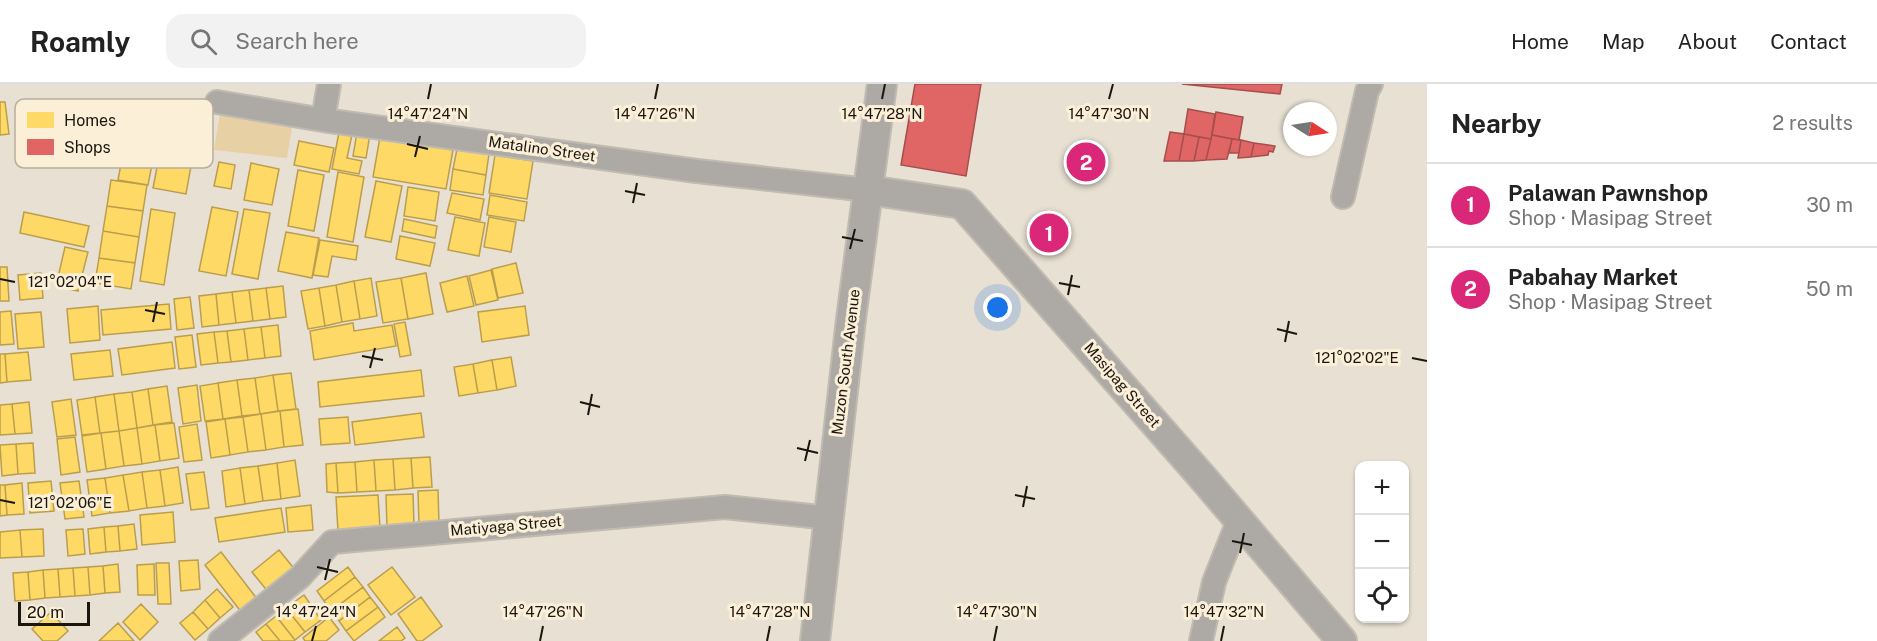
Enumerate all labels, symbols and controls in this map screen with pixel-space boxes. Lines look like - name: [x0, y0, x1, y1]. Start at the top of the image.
- search box: [166, 14, 586, 68]
- text: Roamly: [30, 25, 130, 58]
- icon: search: [187, 25, 220, 58]
- text: Search here: [235, 28, 359, 54]
- text: Home: [1511, 29, 1569, 54]
- text: Map: [1602, 29, 1645, 54]
- text: About: [1678, 29, 1737, 54]
- text: Contact: [1770, 29, 1847, 54]
- legend: [15, 99, 213, 168]
- north arrow: [1283, 102, 1337, 156]
- text: 14°47'24"N: [388, 105, 468, 122]
- text: 14°47'26"N: [615, 105, 695, 122]
- text: 14°47'28"N: [842, 105, 922, 122]
- text: 14°47'30"N: [1069, 105, 1149, 122]
- text: Nearby: [1451, 108, 1541, 139]
- text: Homes: [64, 111, 116, 130]
- text: 2 results: [1772, 111, 1853, 135]
- street label: Matalino Street: [487, 133, 597, 164]
- text: Shops: [64, 138, 111, 157]
- pin: 2: [1066, 140, 1106, 184]
- text: Palawan Pawnshop: [1508, 180, 1708, 206]
- text: 1: [1466, 193, 1475, 217]
- text: 30 m: [1806, 193, 1853, 217]
- text: Shop · Masipag Street: [1508, 206, 1713, 230]
- pin: 1: [1030, 210, 1068, 256]
- text: Pabahay Market: [1508, 264, 1678, 290]
- text: 121°02'04"E: [28, 273, 112, 290]
- text: 2: [1464, 277, 1477, 301]
- text: 50 m: [1806, 277, 1853, 301]
- street label: Muzon South Avenue: [828, 288, 863, 436]
- text: Shop · Masipag Street: [1508, 290, 1713, 314]
- your location: [983, 293, 1012, 322]
- street label: Masipag Street: [1081, 339, 1164, 431]
- text: 121°02'02"E: [1315, 349, 1399, 366]
- map controls: [1355, 461, 1409, 623]
- button: +: [1355, 461, 1409, 515]
- text: 121°02'06"E: [28, 494, 112, 511]
- street label: Matiyaga Street: [450, 512, 563, 539]
- button: −: [1355, 515, 1409, 569]
- button: locate: [1355, 569, 1409, 623]
- scale bar: [18, 599, 90, 626]
- text: 20 m: [27, 603, 64, 622]
- text: 14°47'24"N: [276, 603, 356, 620]
- text: 14°47'26"N: [503, 603, 583, 620]
- text: 14°47'28"N: [730, 603, 810, 620]
- text: 14°47'30"N: [957, 603, 1037, 620]
- text: 14°47'32"N: [1184, 603, 1264, 620]

